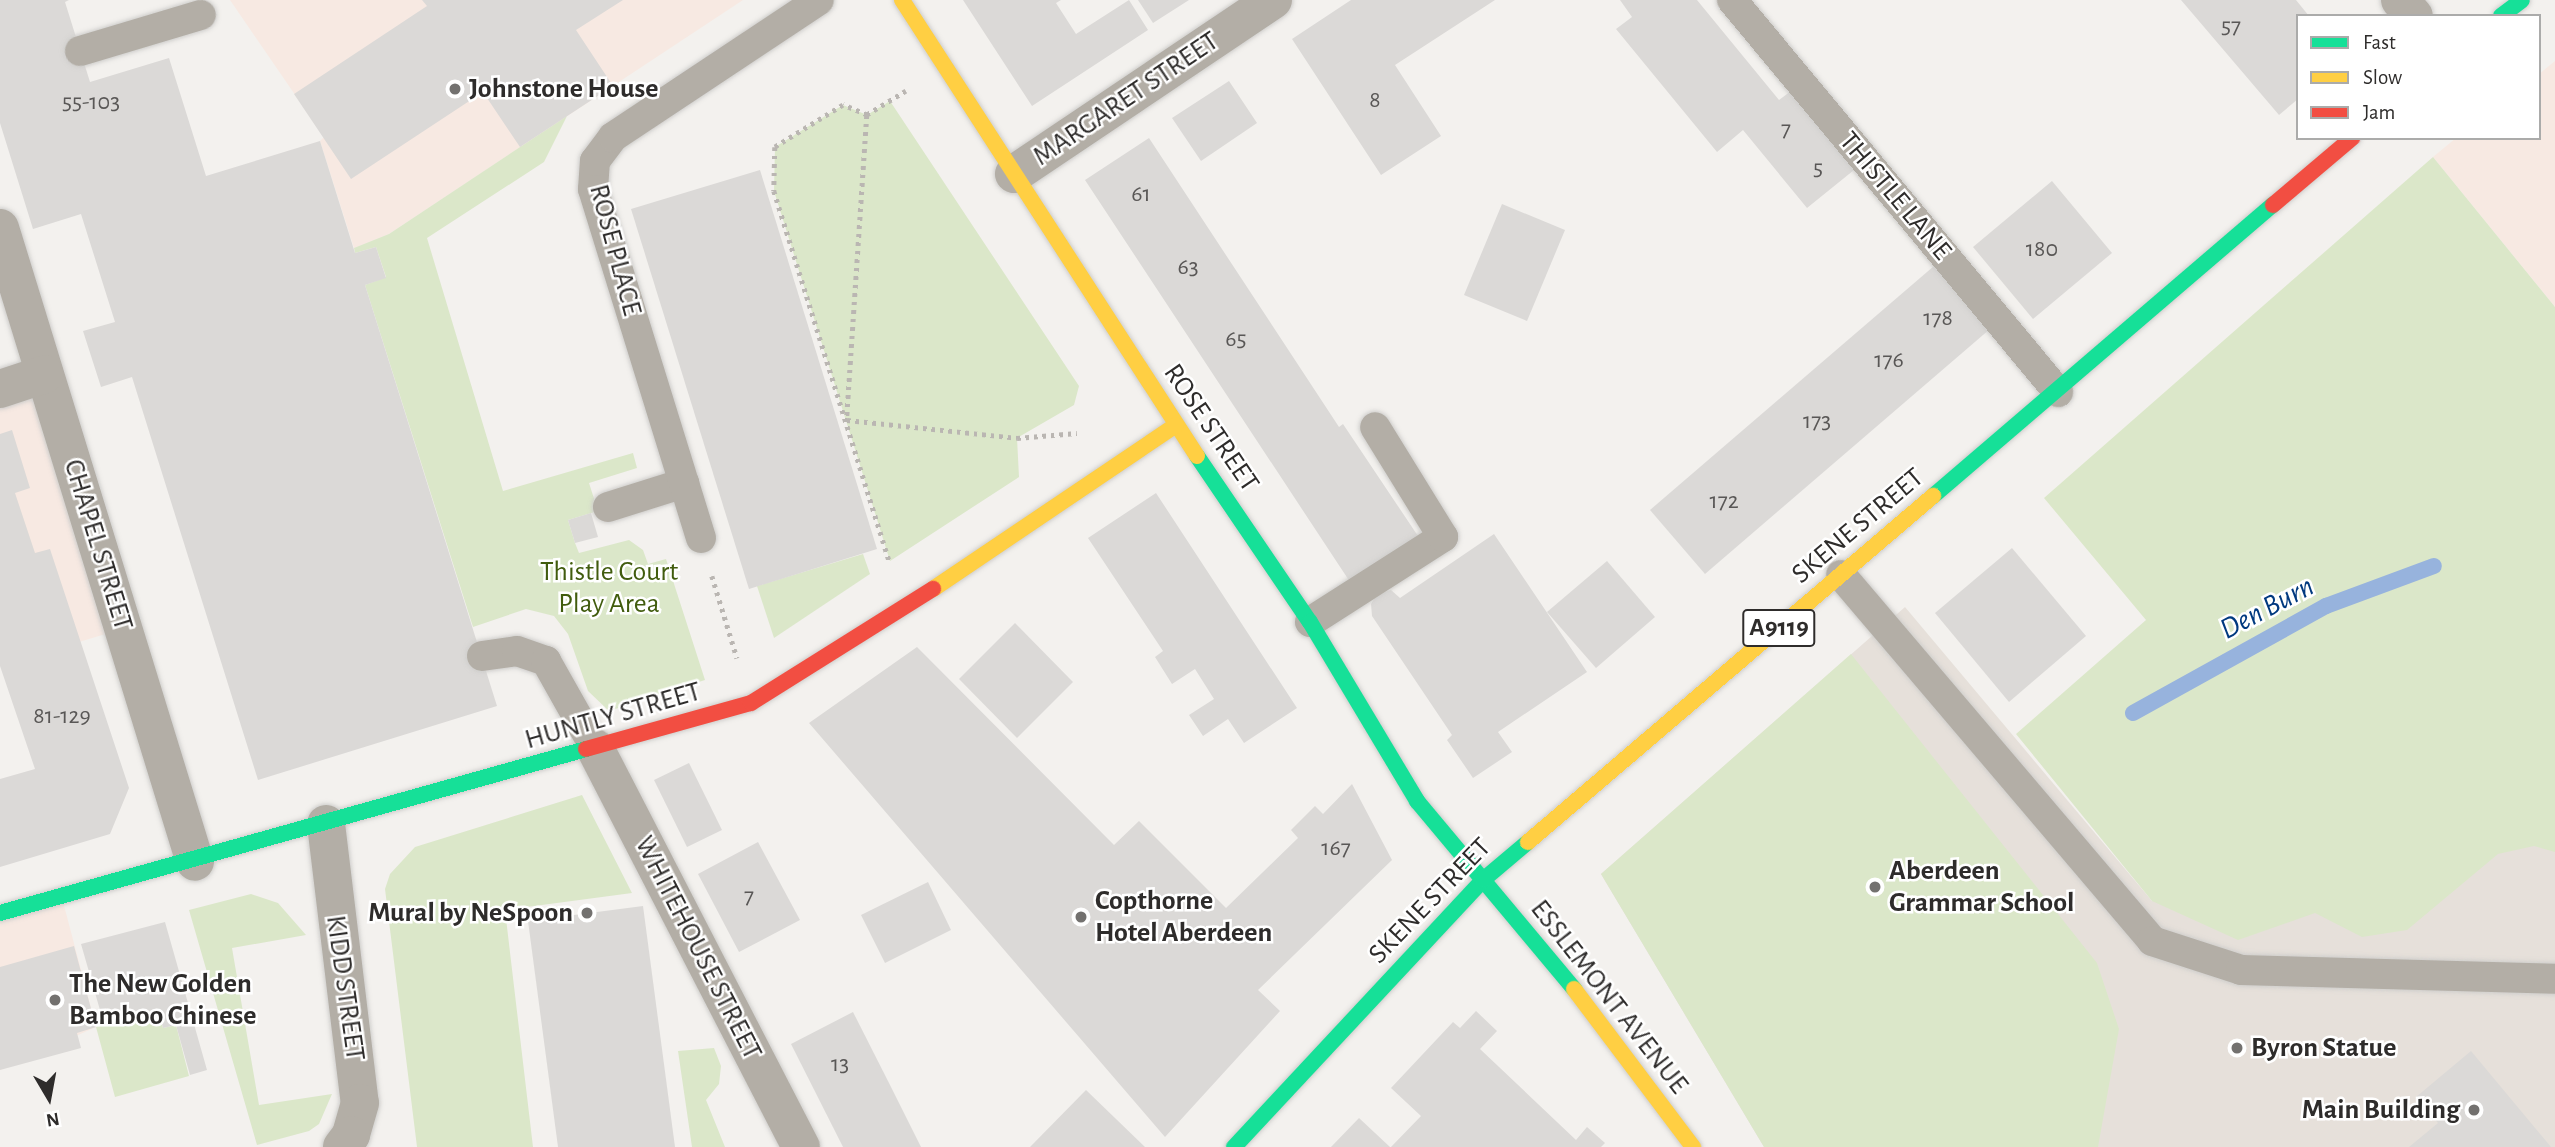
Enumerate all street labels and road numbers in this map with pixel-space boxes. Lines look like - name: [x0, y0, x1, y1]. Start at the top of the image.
- street label: MARGARET STREET: [1027, 24, 1225, 174]
- street label: THISTLE LANE: [1832, 125, 1958, 267]
- street label: ROSE PLACE: [581, 181, 649, 319]
- street label: ROSE STREET: [1156, 358, 1266, 498]
- street label: CHAPEL STREET: [56, 455, 140, 635]
- street label: SKENE STREET: [1785, 461, 1931, 591]
- road number: A9119: [1742, 606, 1816, 650]
- street label: HUNTLY STREET: [521, 675, 705, 757]
- street label: WHITEHOUSE STREET: [627, 831, 769, 1065]
- street label: SKENE STREET: [1362, 831, 1498, 971]
- street label: ESSLEMONT AVENUE: [1523, 893, 1695, 1101]
- street label: KIDD STREET: [318, 913, 372, 1063]

